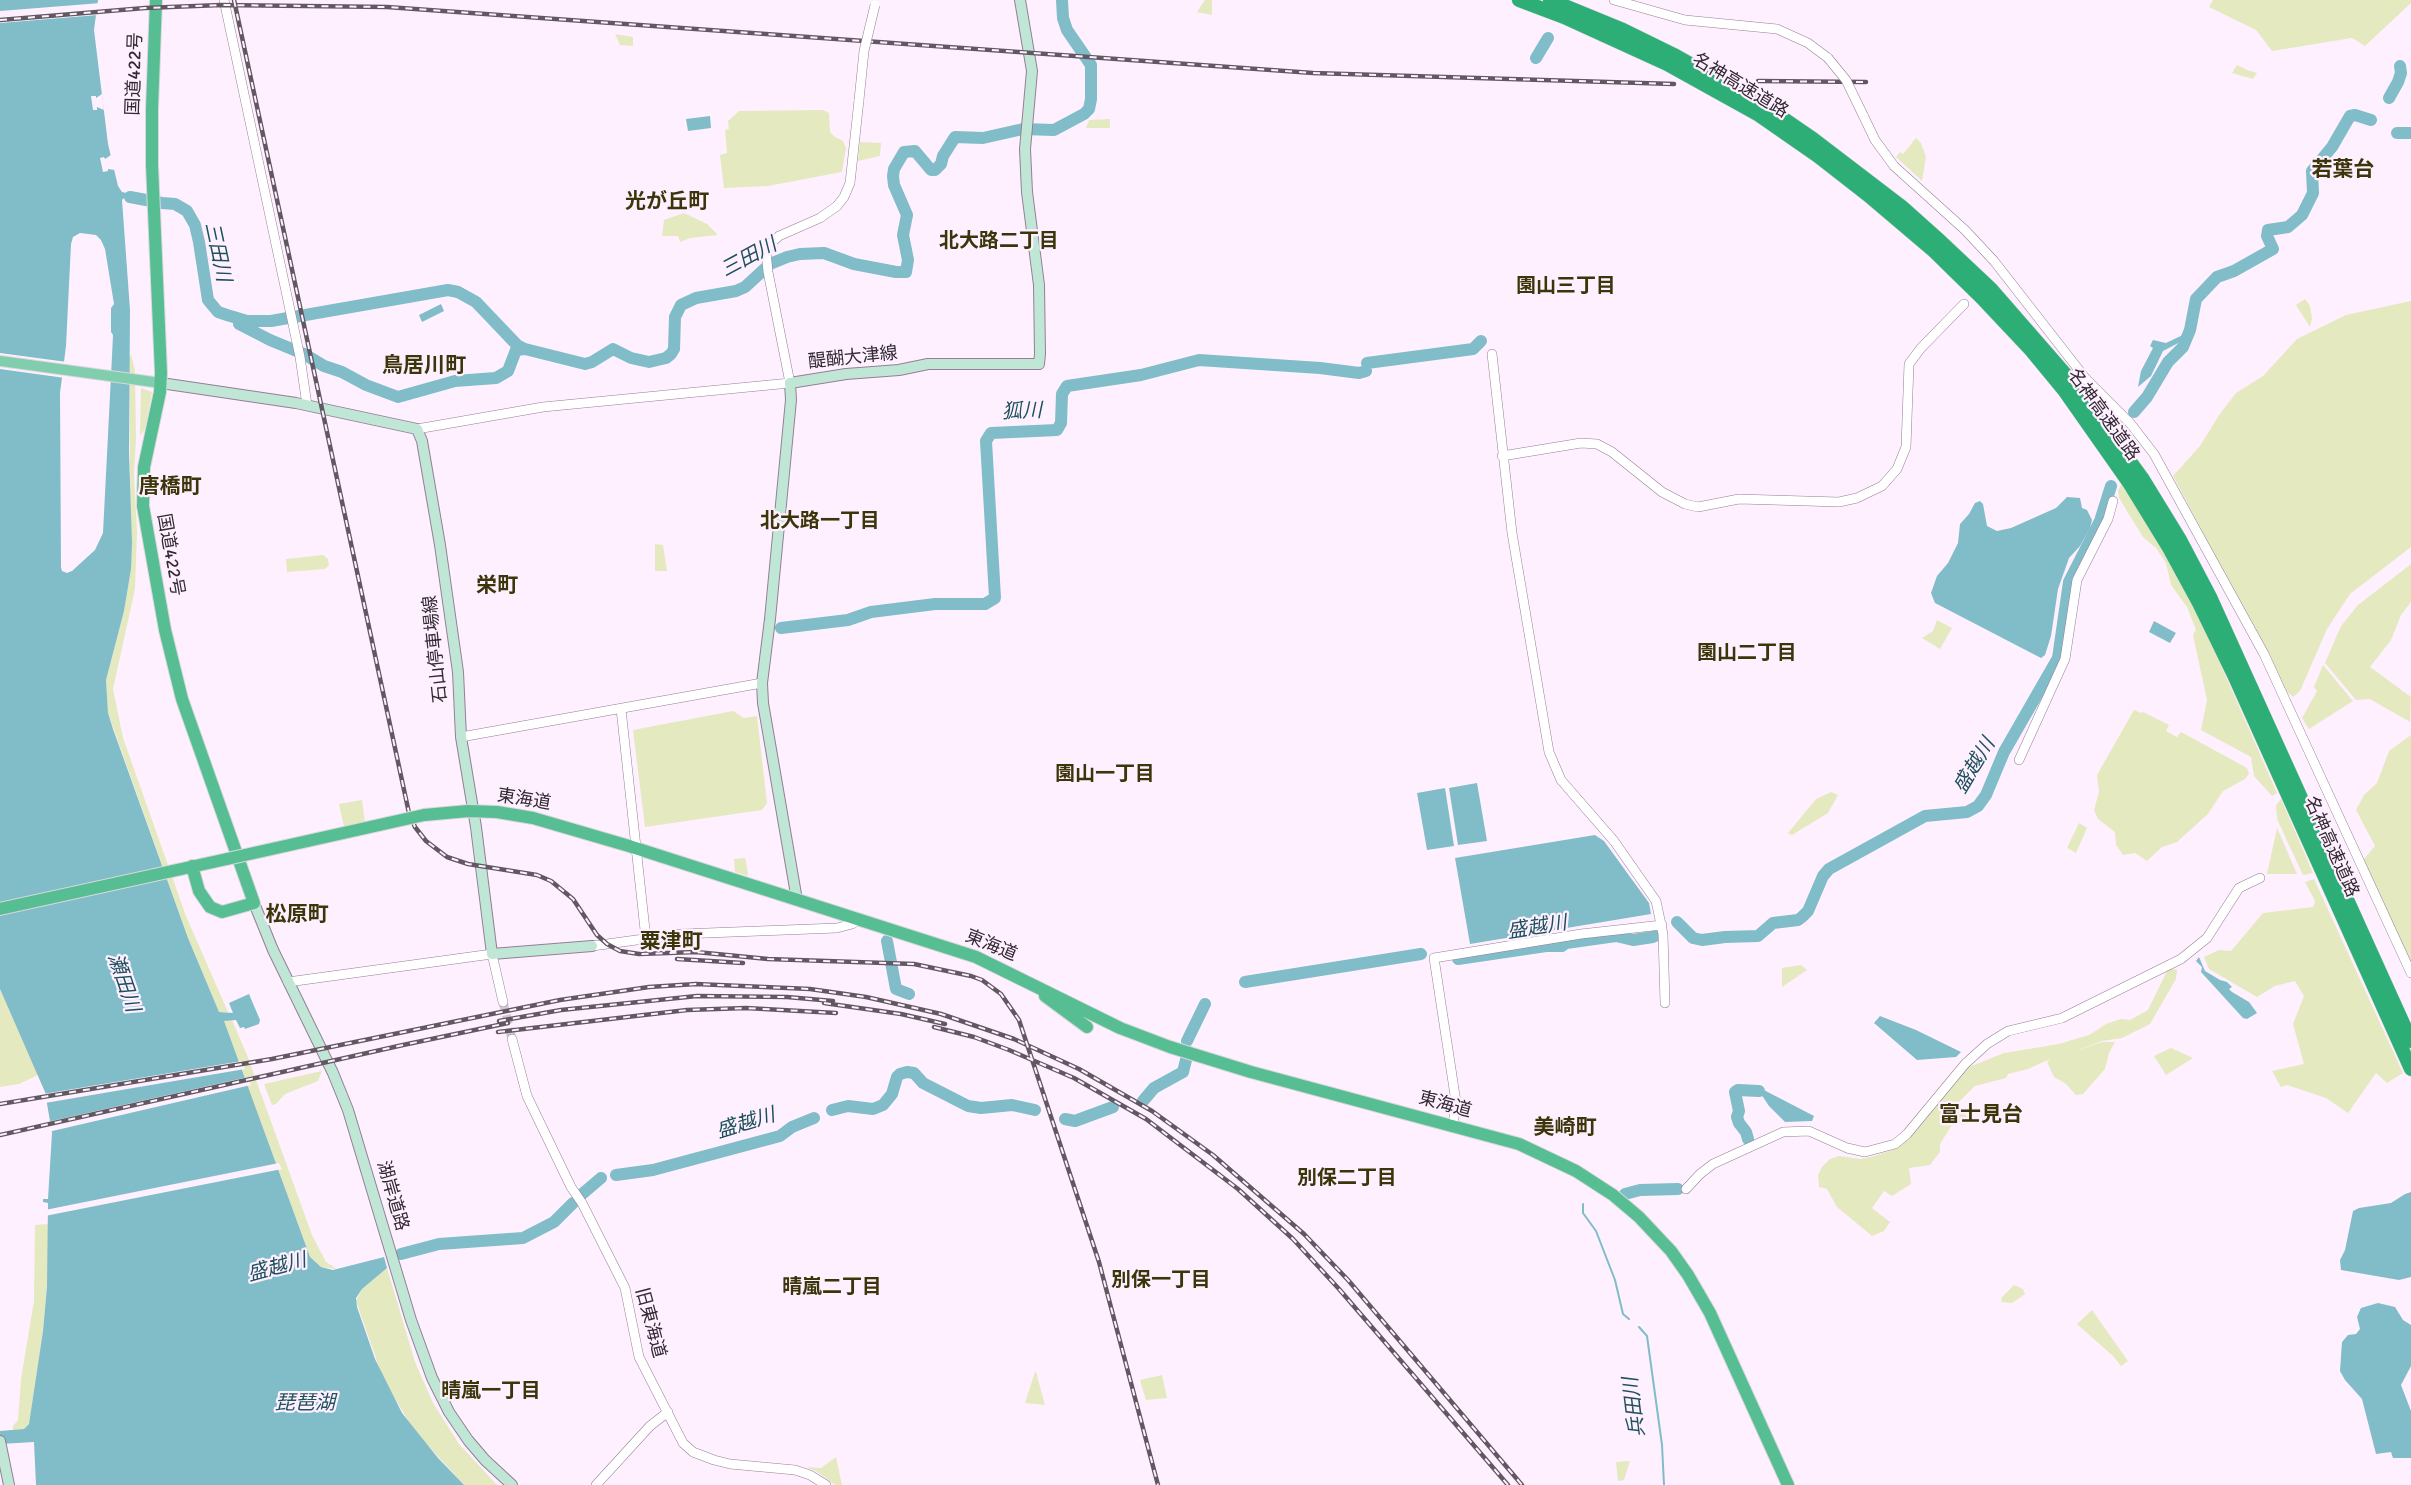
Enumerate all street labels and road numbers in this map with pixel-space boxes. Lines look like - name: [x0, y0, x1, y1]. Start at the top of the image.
- street label: 国道422号: [123, 32, 147, 116]
- street label: 名神高速道路: [1688, 49, 1792, 123]
- street label: 醍醐大津線: [807, 343, 899, 373]
- street label: 名神高速道路: [2063, 365, 2143, 465]
- street label: 国道422号: [152, 512, 188, 598]
- street label: 石山停車場線: [420, 594, 452, 704]
- street label: 東海道: [496, 785, 552, 815]
- street label: 名神高速道路: [2299, 793, 2363, 901]
- street label: 東海道: [962, 926, 1020, 966]
- street label: 東海道: [1416, 1088, 1474, 1122]
- street label: 湖岸道路: [372, 1158, 412, 1234]
- street label: 旧東海道: [630, 1285, 670, 1361]

